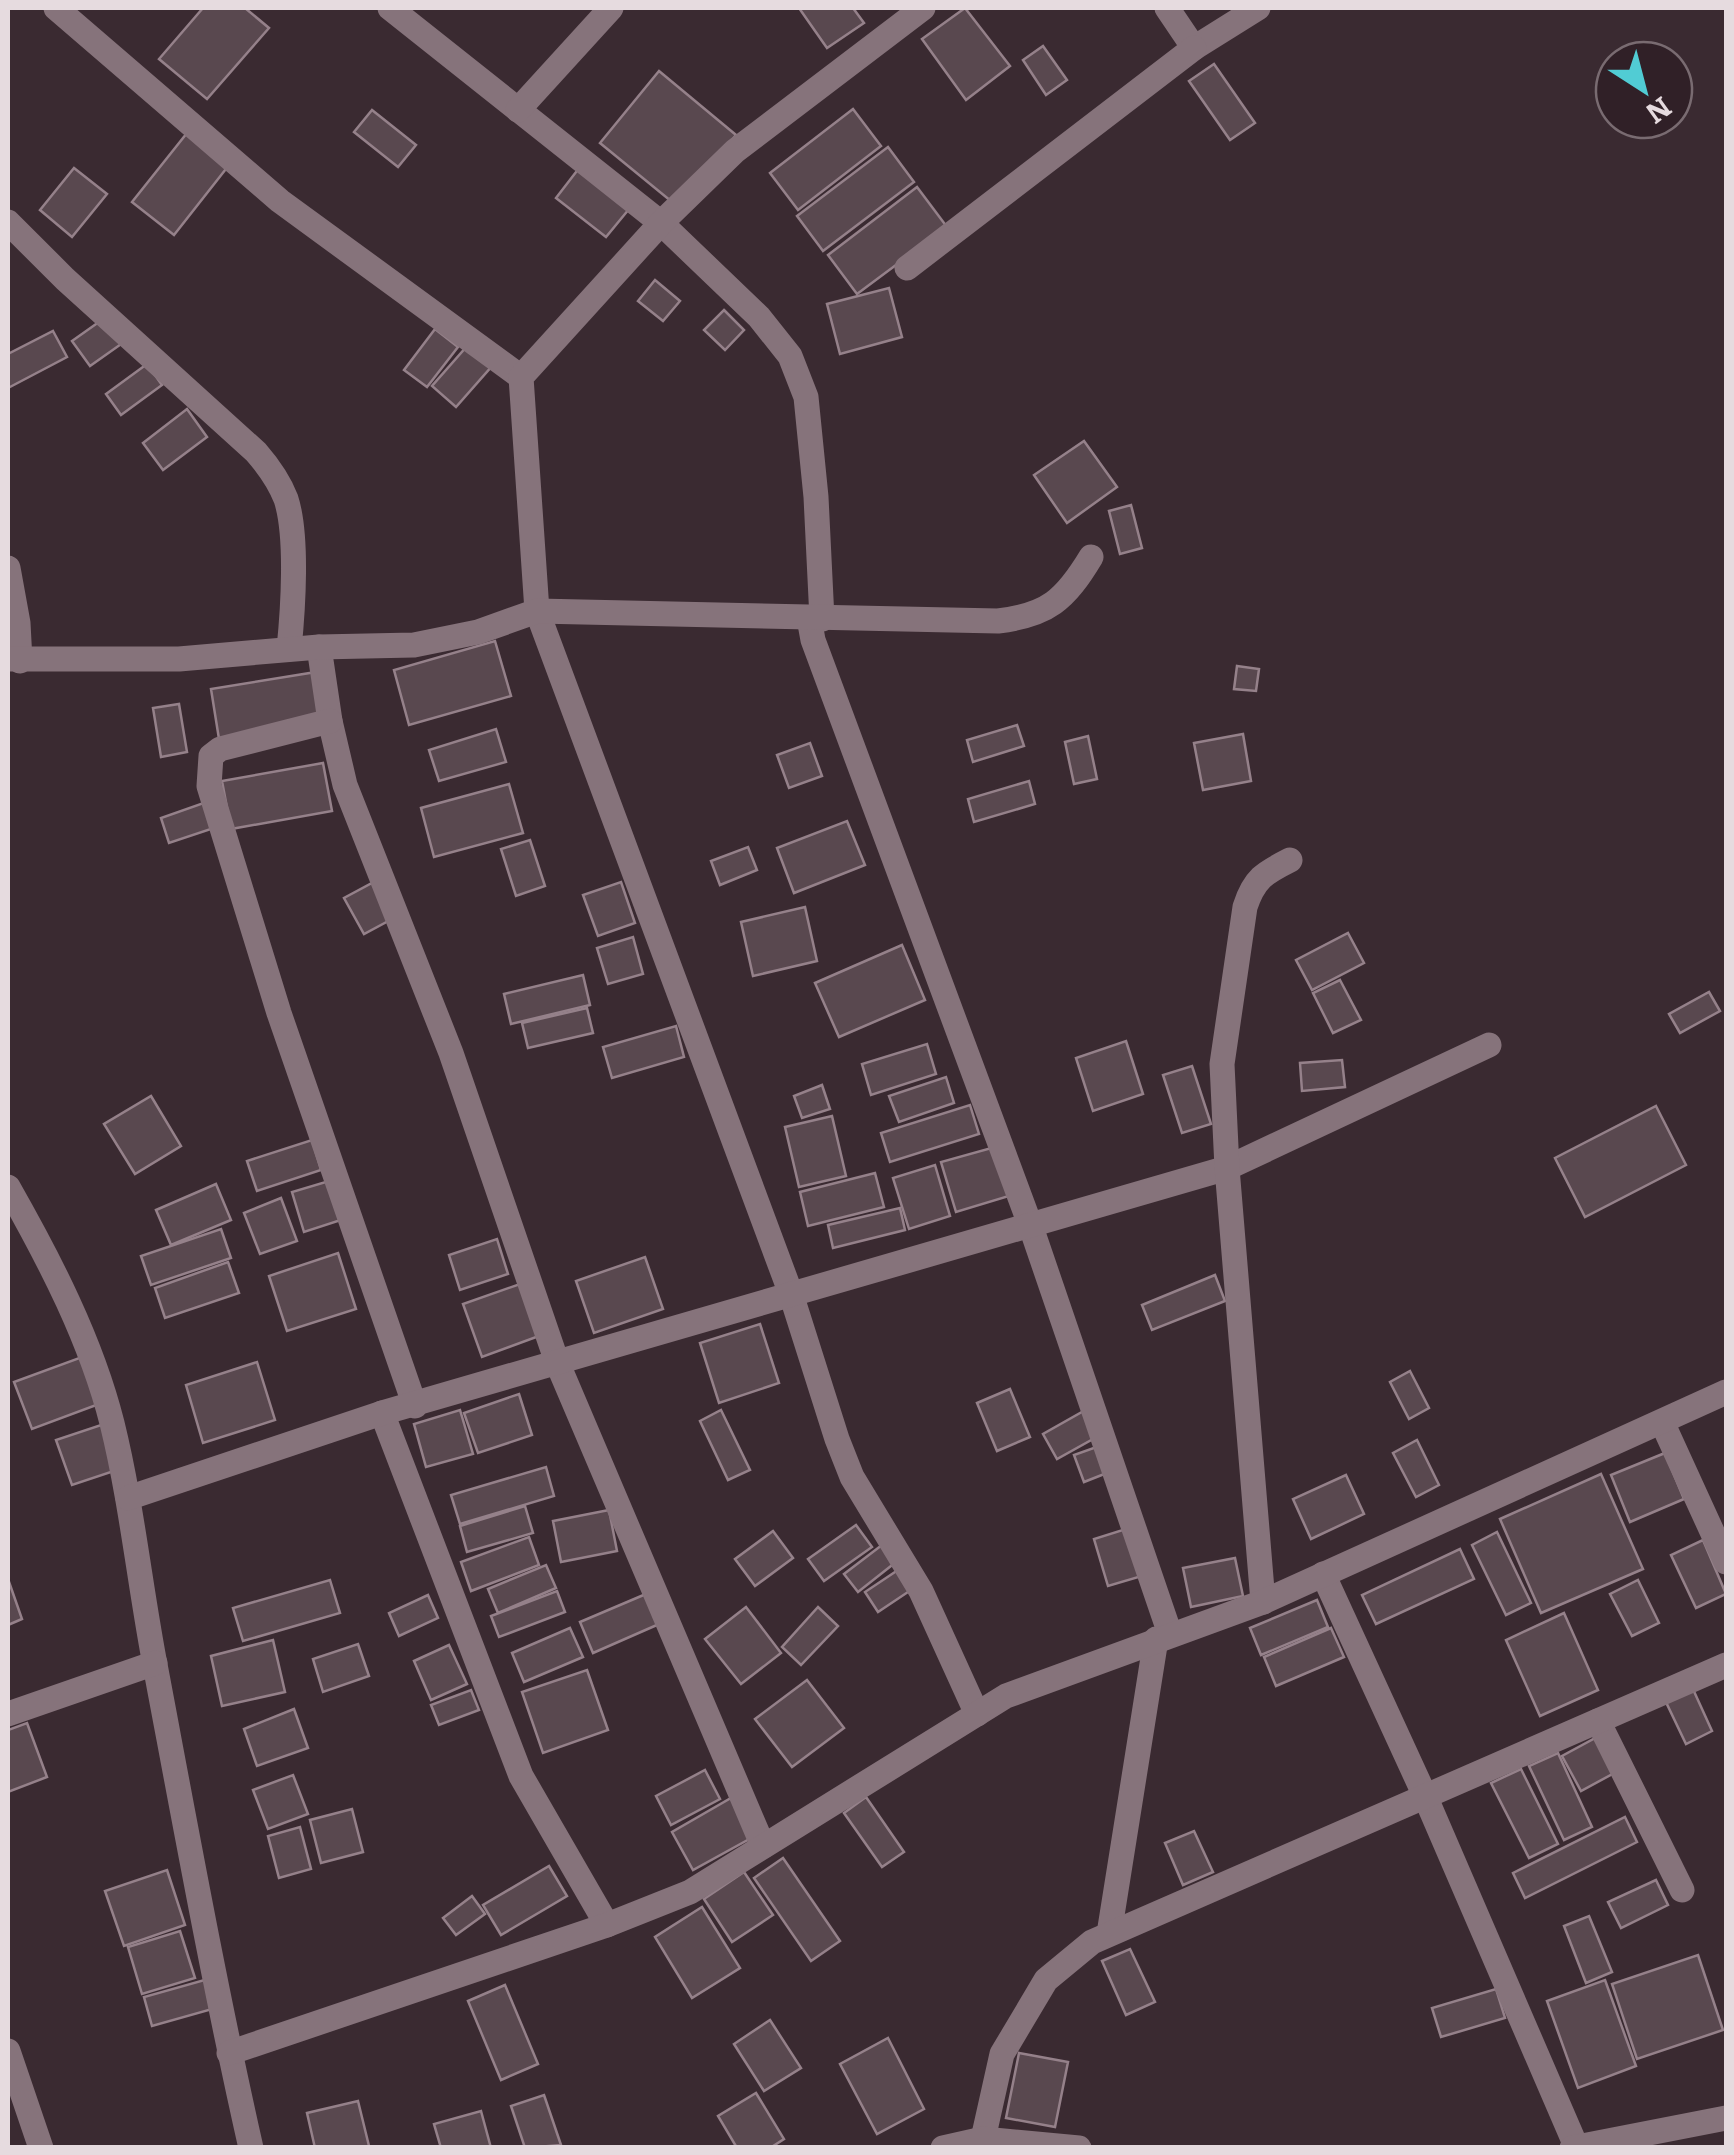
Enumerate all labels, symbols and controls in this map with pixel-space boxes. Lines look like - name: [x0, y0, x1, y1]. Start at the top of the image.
- north arrow: [1594, 40, 1694, 140]
- text: N: [1638, 88, 1682, 136]

